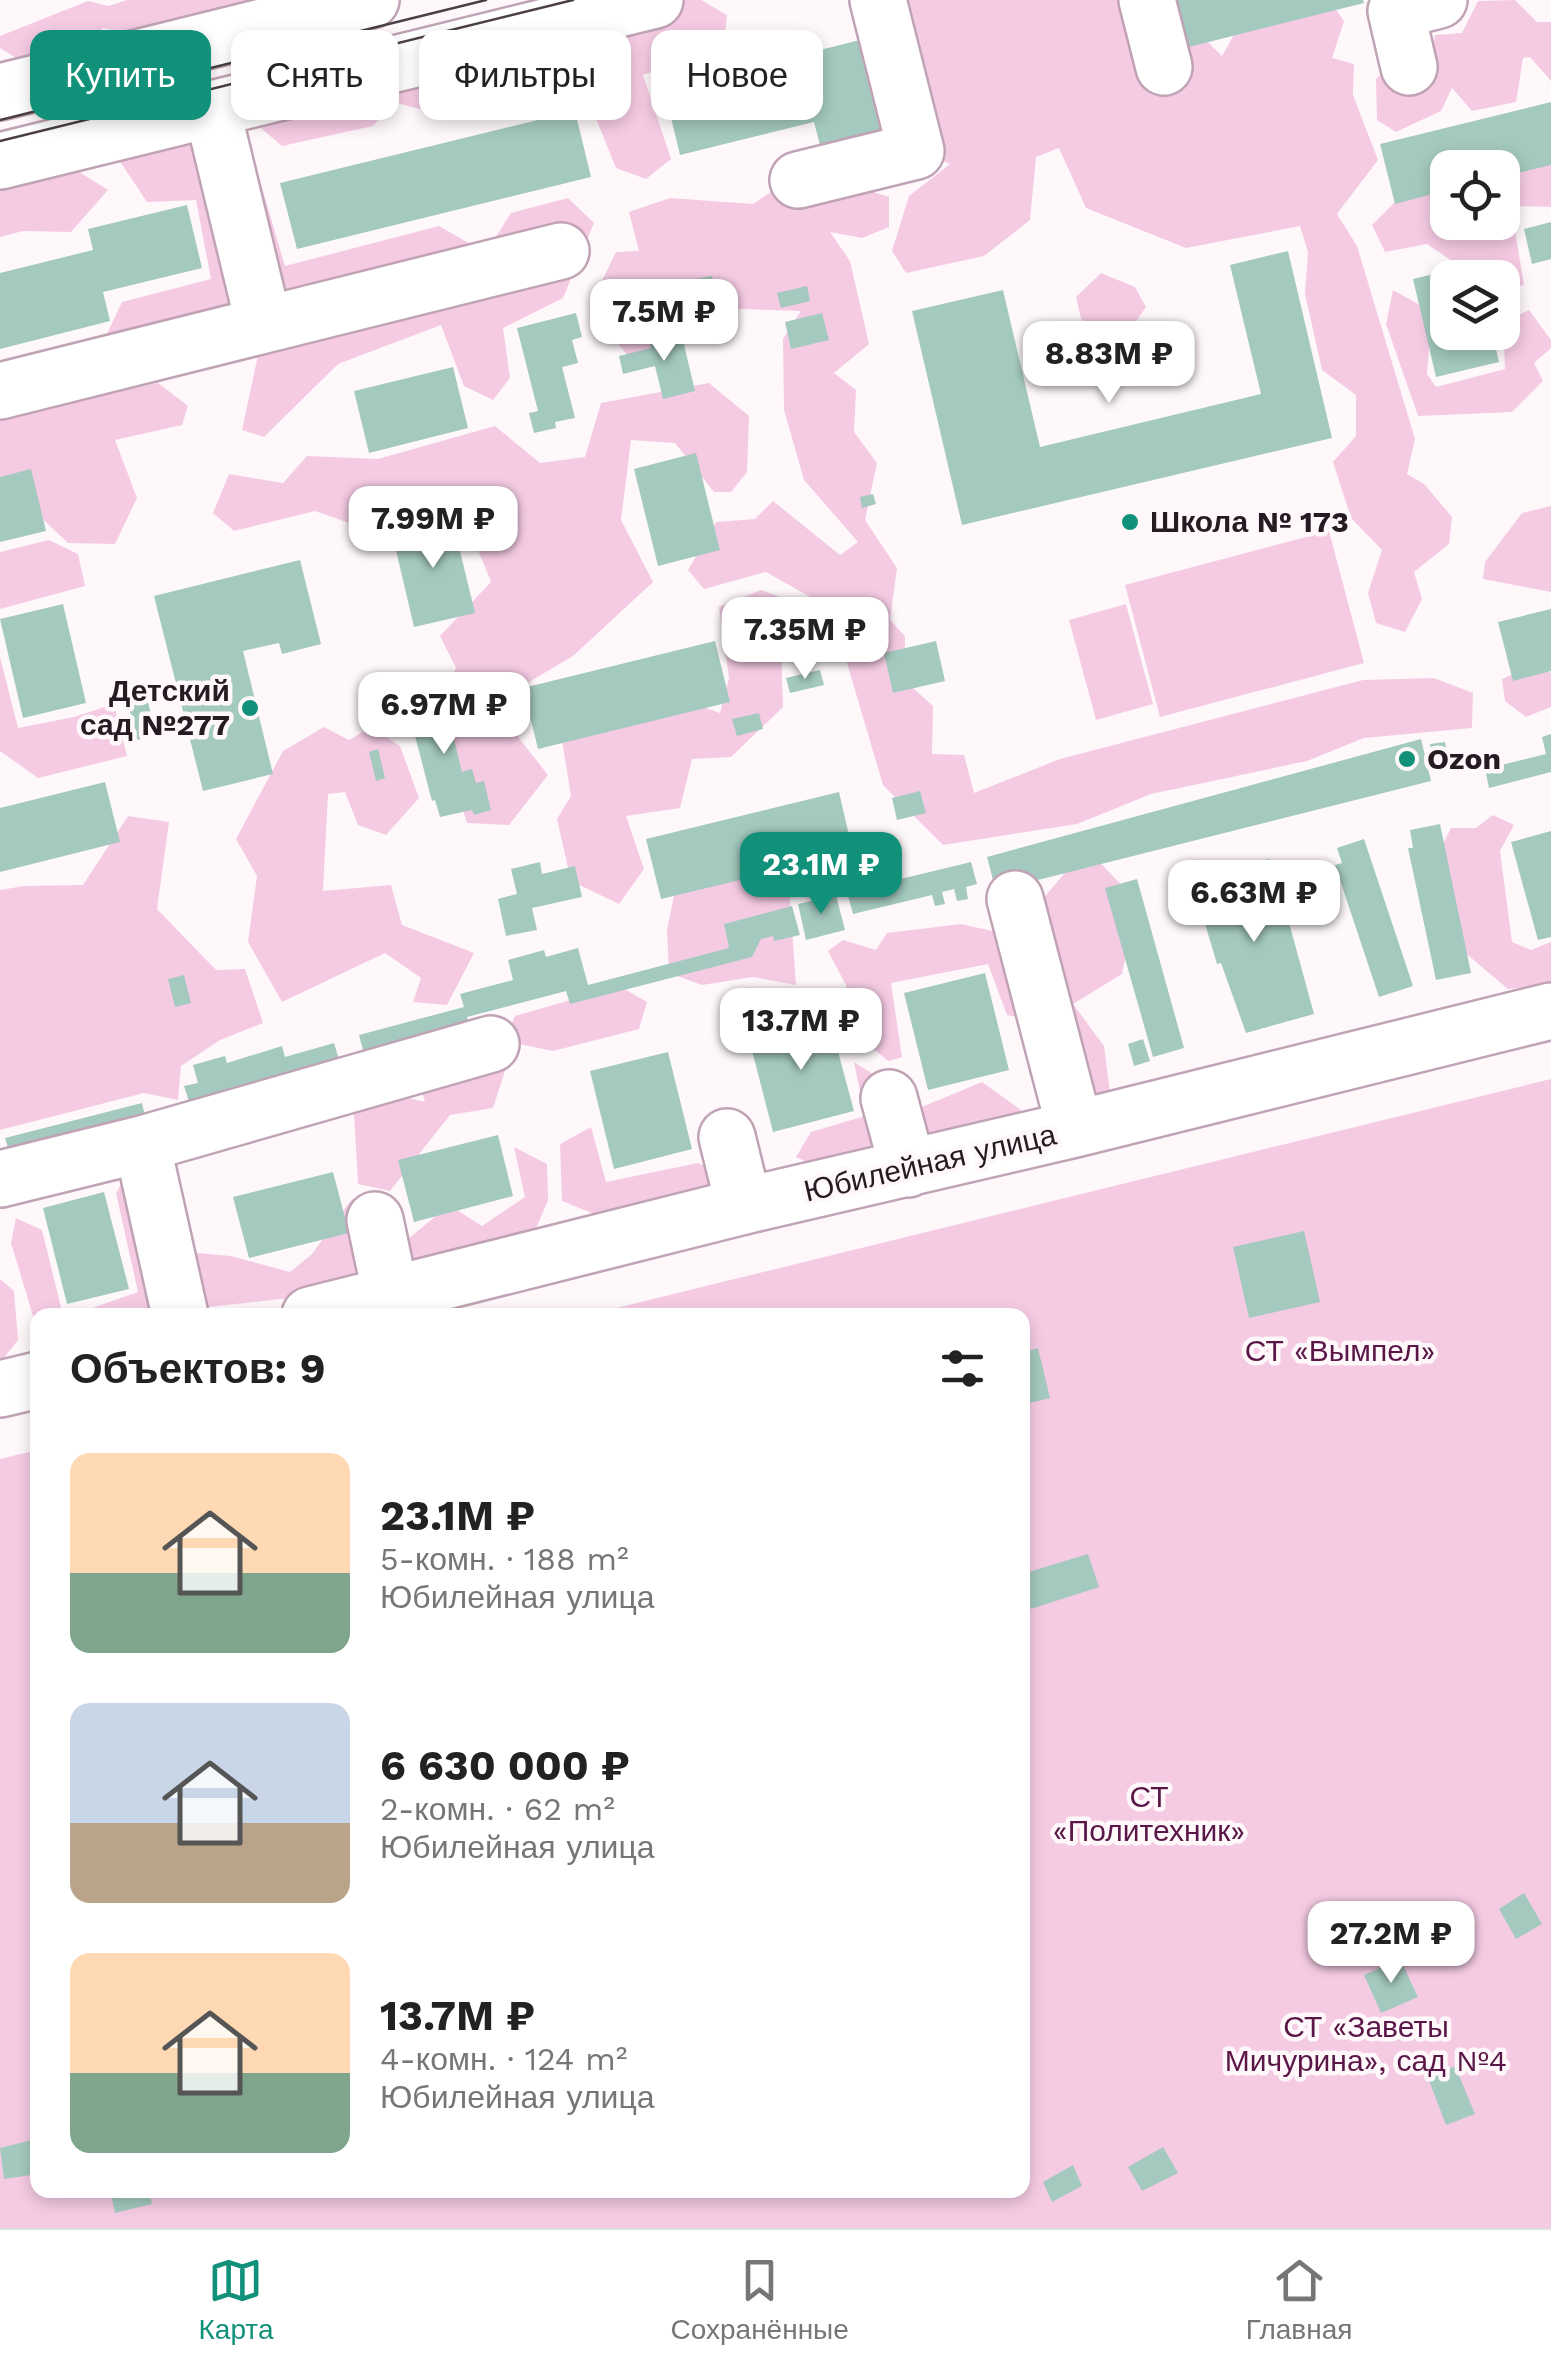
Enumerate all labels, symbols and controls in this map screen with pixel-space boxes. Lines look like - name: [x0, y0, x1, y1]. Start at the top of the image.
- chip: Купить: [30, 30, 211, 120]
- chip: Снять: [231, 30, 399, 120]
- chip: Фильтры: [419, 30, 631, 120]
- chip: Новое: [651, 30, 823, 120]
- map controls: [1430, 150, 1520, 350]
- button: locate: [1430, 150, 1520, 240]
- button: layers: [1430, 260, 1520, 350]
- pin: 7.5M ₽: [583, 279, 745, 364]
- text: 7.5M ₽: [612, 292, 716, 330]
- pin: 8.83M ₽: [1017, 321, 1201, 406]
- text: 8.83M ₽: [1045, 334, 1173, 372]
- pin: 7.99M ₽: [341, 486, 525, 571]
- text: 7.99M ₽: [371, 499, 495, 537]
- place label: Школа № 173: [1150, 504, 1349, 539]
- marker: Школа № 173: [1119, 511, 1141, 533]
- pin: 7.35M ₽: [713, 597, 897, 682]
- text: 7.35M ₽: [744, 610, 866, 648]
- pin: 6.97M ₽: [352, 672, 536, 757]
- place label: Детский сад №277: [80, 673, 230, 742]
- text: 6.97M ₽: [380, 685, 508, 723]
- marker: Детский сад №277: [239, 697, 261, 719]
- place label: Ozon: [1427, 741, 1501, 776]
- marker: Ozon: [1396, 748, 1418, 770]
- pin: 23.1M ₽: [729, 832, 913, 917]
- text: 23.1M ₽: [762, 845, 880, 883]
- pin: 6.63M ₽: [1162, 860, 1346, 945]
- text: 6.63M ₽: [1190, 873, 1318, 911]
- pin: 13.7M ₽: [709, 988, 893, 1073]
- text: 13.7M ₽: [742, 1001, 860, 1039]
- street label: Юбилейная улица: [801, 1116, 1060, 1209]
- park label: СТ «Вымпел»: [1245, 1333, 1435, 1368]
- icon: filters: [935, 1341, 990, 1396]
- text: Объектов: 9: [70, 1344, 326, 1393]
- text: 23.1M ₽: [380, 1491, 535, 1540]
- icon: home: [150, 1493, 270, 1613]
- text: 5-комн. · 188 m²: [380, 1540, 629, 1578]
- text: Юбилейная улица: [380, 1578, 655, 1616]
- text: 6 630 000 ₽: [380, 1741, 630, 1790]
- icon: home: [150, 1743, 270, 1863]
- park label: СТ «Политехник»: [1053, 1779, 1245, 1848]
- text: 2-комн. · 62 m²: [380, 1790, 615, 1828]
- text: Юбилейная улица: [380, 1828, 655, 1866]
- pin: 27.2M ₽: [1299, 1901, 1483, 1986]
- text: 27.2M ₽: [1330, 1914, 1452, 1952]
- text: 13.7M ₽: [380, 1991, 535, 2040]
- icon: home: [150, 1993, 270, 2113]
- park label: СТ «Заветы Мичурина», сад №4: [1225, 2009, 1507, 2078]
- text: 4-комн. · 124 m²: [380, 2040, 627, 2078]
- text: Юбилейная улица: [380, 2078, 655, 2116]
- tab: Карта: [199, 2253, 273, 2346]
- tab: Сохранённые: [671, 2253, 849, 2346]
- tab: Главная: [1246, 2253, 1352, 2346]

